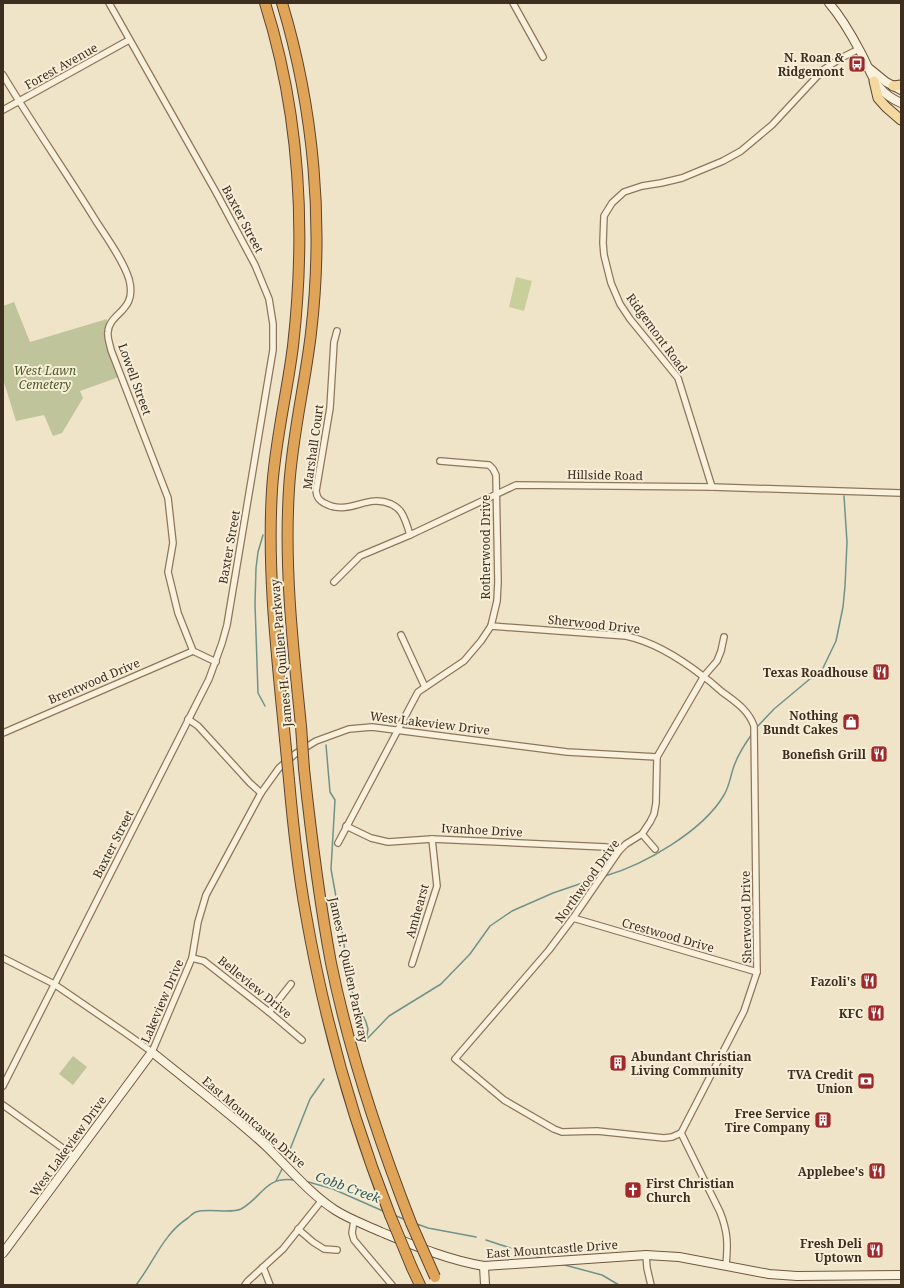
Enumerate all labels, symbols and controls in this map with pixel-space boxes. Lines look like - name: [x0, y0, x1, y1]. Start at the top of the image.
- street label: Forest Avenue: [21, 39, 101, 93]
- place label: N. Roan & Ridgemont: [778, 49, 844, 80]
- bus stop icon: N. Roan & Ridgemont: [847, 54, 867, 74]
- street label: Baxter Street: [218, 182, 268, 256]
- street label: Ridgemont Road: [622, 290, 692, 377]
- street label: Lowell Street: [114, 341, 156, 417]
- park label: West Lawn Cemetery: [14, 362, 76, 393]
- street label: Marshall Court: [299, 403, 327, 491]
- street label: Hillside Road: [567, 466, 644, 484]
- street label: Rotherwood Drive: [477, 495, 494, 599]
- street label: Baxter Street: [214, 509, 244, 585]
- street label: James H. Quillen Parkway: [266, 578, 296, 729]
- street label: Sherwood Drive: [547, 611, 641, 637]
- street label: Brentwood Drive: [46, 654, 142, 708]
- restaurant icon: Texas Roadhouse: [871, 662, 891, 682]
- place label: Texas Roadhouse: [763, 664, 868, 681]
- street label: West Lakeview Drive: [369, 707, 491, 739]
- place label: Nothing Bundt Cakes: [763, 707, 838, 738]
- shop icon: Nothing Bundt Cakes: [841, 712, 861, 732]
- restaurant icon: Bonefish Grill: [869, 744, 889, 764]
- place label: Bonefish Grill: [782, 746, 867, 763]
- street label: Baxter Street: [89, 807, 137, 881]
- street label: Ivanhoe Drive: [441, 819, 523, 841]
- street label: Northwood Drive: [551, 836, 623, 926]
- street label: Sherwood Drive: [737, 871, 755, 963]
- street label: Amhearst: [401, 882, 433, 940]
- street label: James H. Quillen Parkway: [325, 895, 373, 1045]
- street label: Crestwood Drive: [620, 914, 716, 956]
- street label: Belleview Drive: [215, 952, 295, 1022]
- street label: Lakeview Drive: [137, 956, 187, 1046]
- restaurant icon: Fazoli's: [859, 971, 879, 991]
- place label: Fazoli's: [810, 973, 856, 990]
- restaurant icon: KFC: [866, 1003, 886, 1023]
- place label: KFC: [839, 1005, 863, 1022]
- place label: Abundant Christian Living Community: [631, 1048, 751, 1079]
- building icon: Abundant Christian Living Community: [608, 1053, 628, 1073]
- place label: TVA Credit Union: [788, 1066, 853, 1097]
- bank icon: TVA Credit Union: [856, 1071, 876, 1091]
- street label: East Mountcastle Drive: [199, 1072, 309, 1172]
- street label: West Lakeview Drive: [26, 1092, 110, 1200]
- place label: Free Service Tire Company: [725, 1105, 810, 1136]
- building icon: Free Service Tire Company: [813, 1110, 833, 1130]
- restaurant icon: Applebee's: [867, 1161, 887, 1181]
- place label: Applebee's: [798, 1163, 864, 1180]
- water label: Cobb Creek: [313, 1167, 383, 1207]
- place label: First Christian Church: [646, 1175, 734, 1206]
- church icon: First Christian Church: [623, 1180, 643, 1200]
- place label: Fresh Deli Uptown: [800, 1235, 863, 1266]
- street label: East Mountcastle Drive: [486, 1236, 618, 1262]
- restaurant icon: Fresh Deli Uptown: [865, 1240, 885, 1260]

